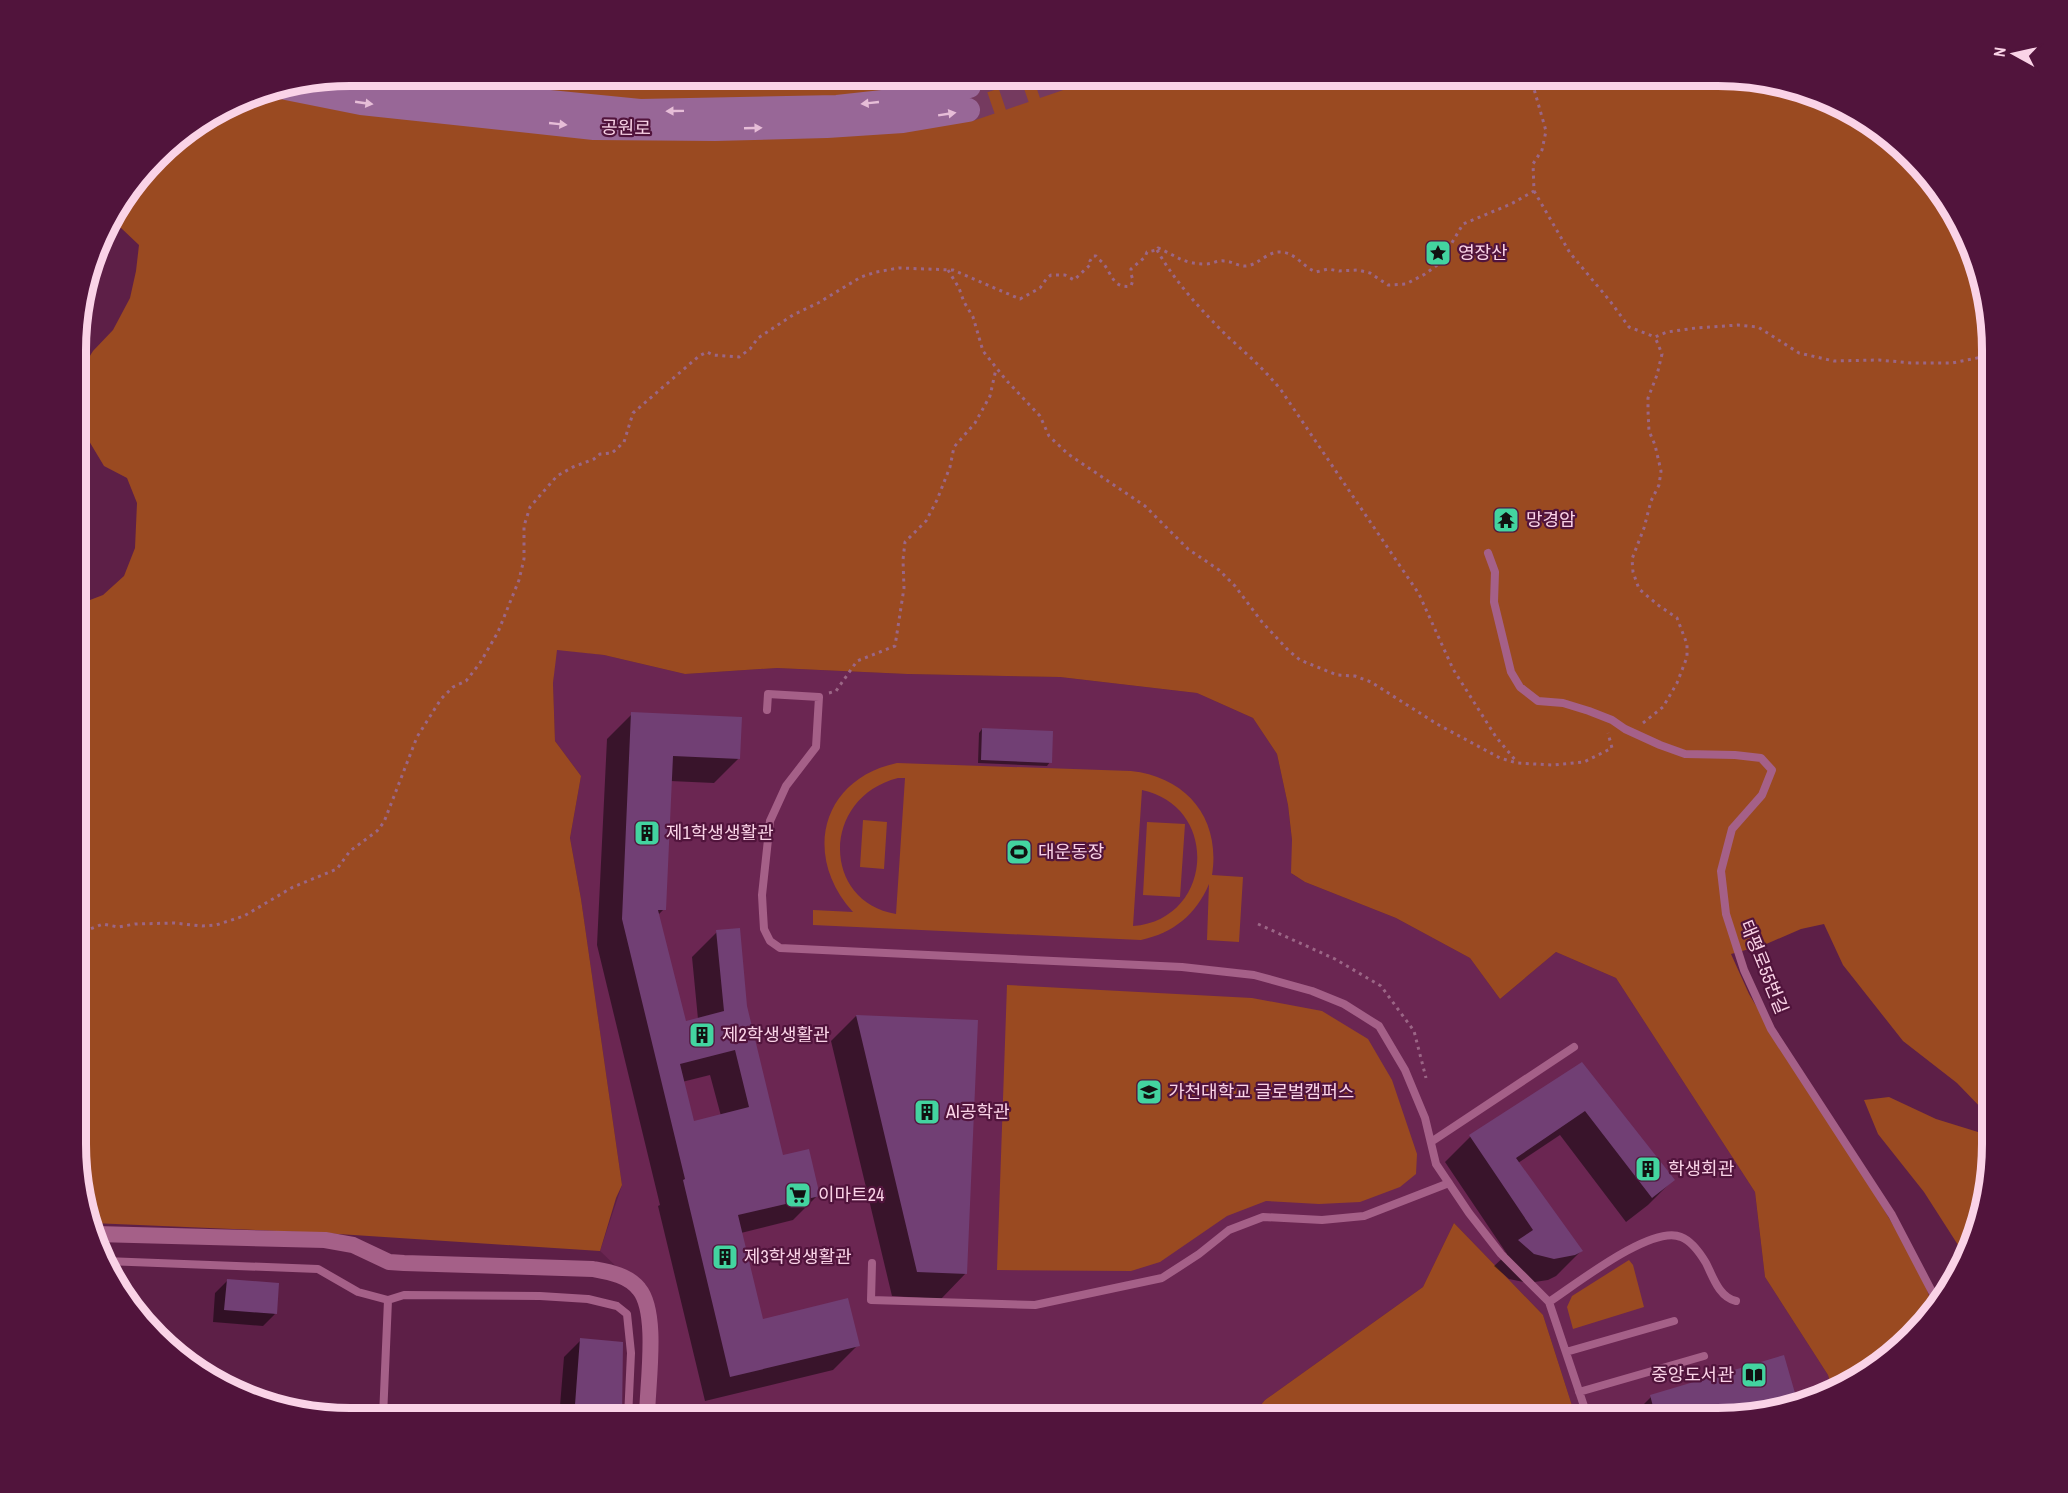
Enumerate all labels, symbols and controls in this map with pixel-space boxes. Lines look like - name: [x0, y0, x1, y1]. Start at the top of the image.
- north arrow: [1984, 24, 2044, 84]
- text: N: [1988, 46, 2011, 58]
- one-way arrow: [860, 98, 879, 108]
- one-way arrow: [355, 99, 374, 108]
- one-way arrow: [666, 106, 685, 116]
- one-way arrow: [938, 109, 957, 118]
- street label: 공원로: [601, 115, 651, 140]
- one-way arrow: [549, 119, 568, 129]
- one-way arrow: [743, 123, 762, 132]
- place icon: 영장산: [1423, 238, 1453, 268]
- place label: 영장산: [1458, 240, 1508, 265]
- temple icon: 망경암: [1491, 505, 1521, 535]
- place label: 망경암: [1526, 507, 1576, 532]
- building icon: 제1학생생활관: [632, 818, 662, 848]
- place label: 제1학생생활관: [666, 820, 774, 845]
- sports icon: 대운동장: [1004, 837, 1034, 867]
- place label: 대운동장: [1038, 839, 1104, 864]
- street label: 태평로55번길: [1734, 916, 1795, 1017]
- building icon: 제2학생생활관: [687, 1020, 717, 1050]
- place label: 제2학생생활관: [722, 1022, 830, 1047]
- school or university icon: 가천대학교 글로벌캠퍼스: [1134, 1077, 1164, 1107]
- place label: 가천대학교 글로벌캠퍼스: [1168, 1079, 1354, 1104]
- building icon: AI공학관: [912, 1097, 942, 1127]
- place label: AI공학관: [945, 1099, 1010, 1124]
- building icon: 학생회관: [1633, 1154, 1663, 1184]
- place label: 학생회관: [1668, 1156, 1735, 1181]
- supermarket icon: 이마트24: [783, 1180, 813, 1210]
- place label: 이마트24: [818, 1182, 884, 1207]
- building icon: 제3학생생활관: [710, 1242, 740, 1272]
- place label: 제3학생생활관: [744, 1244, 852, 1269]
- library icon: 중앙도서관: [1739, 1360, 1769, 1390]
- place label: 중앙도서관: [1651, 1362, 1734, 1387]

